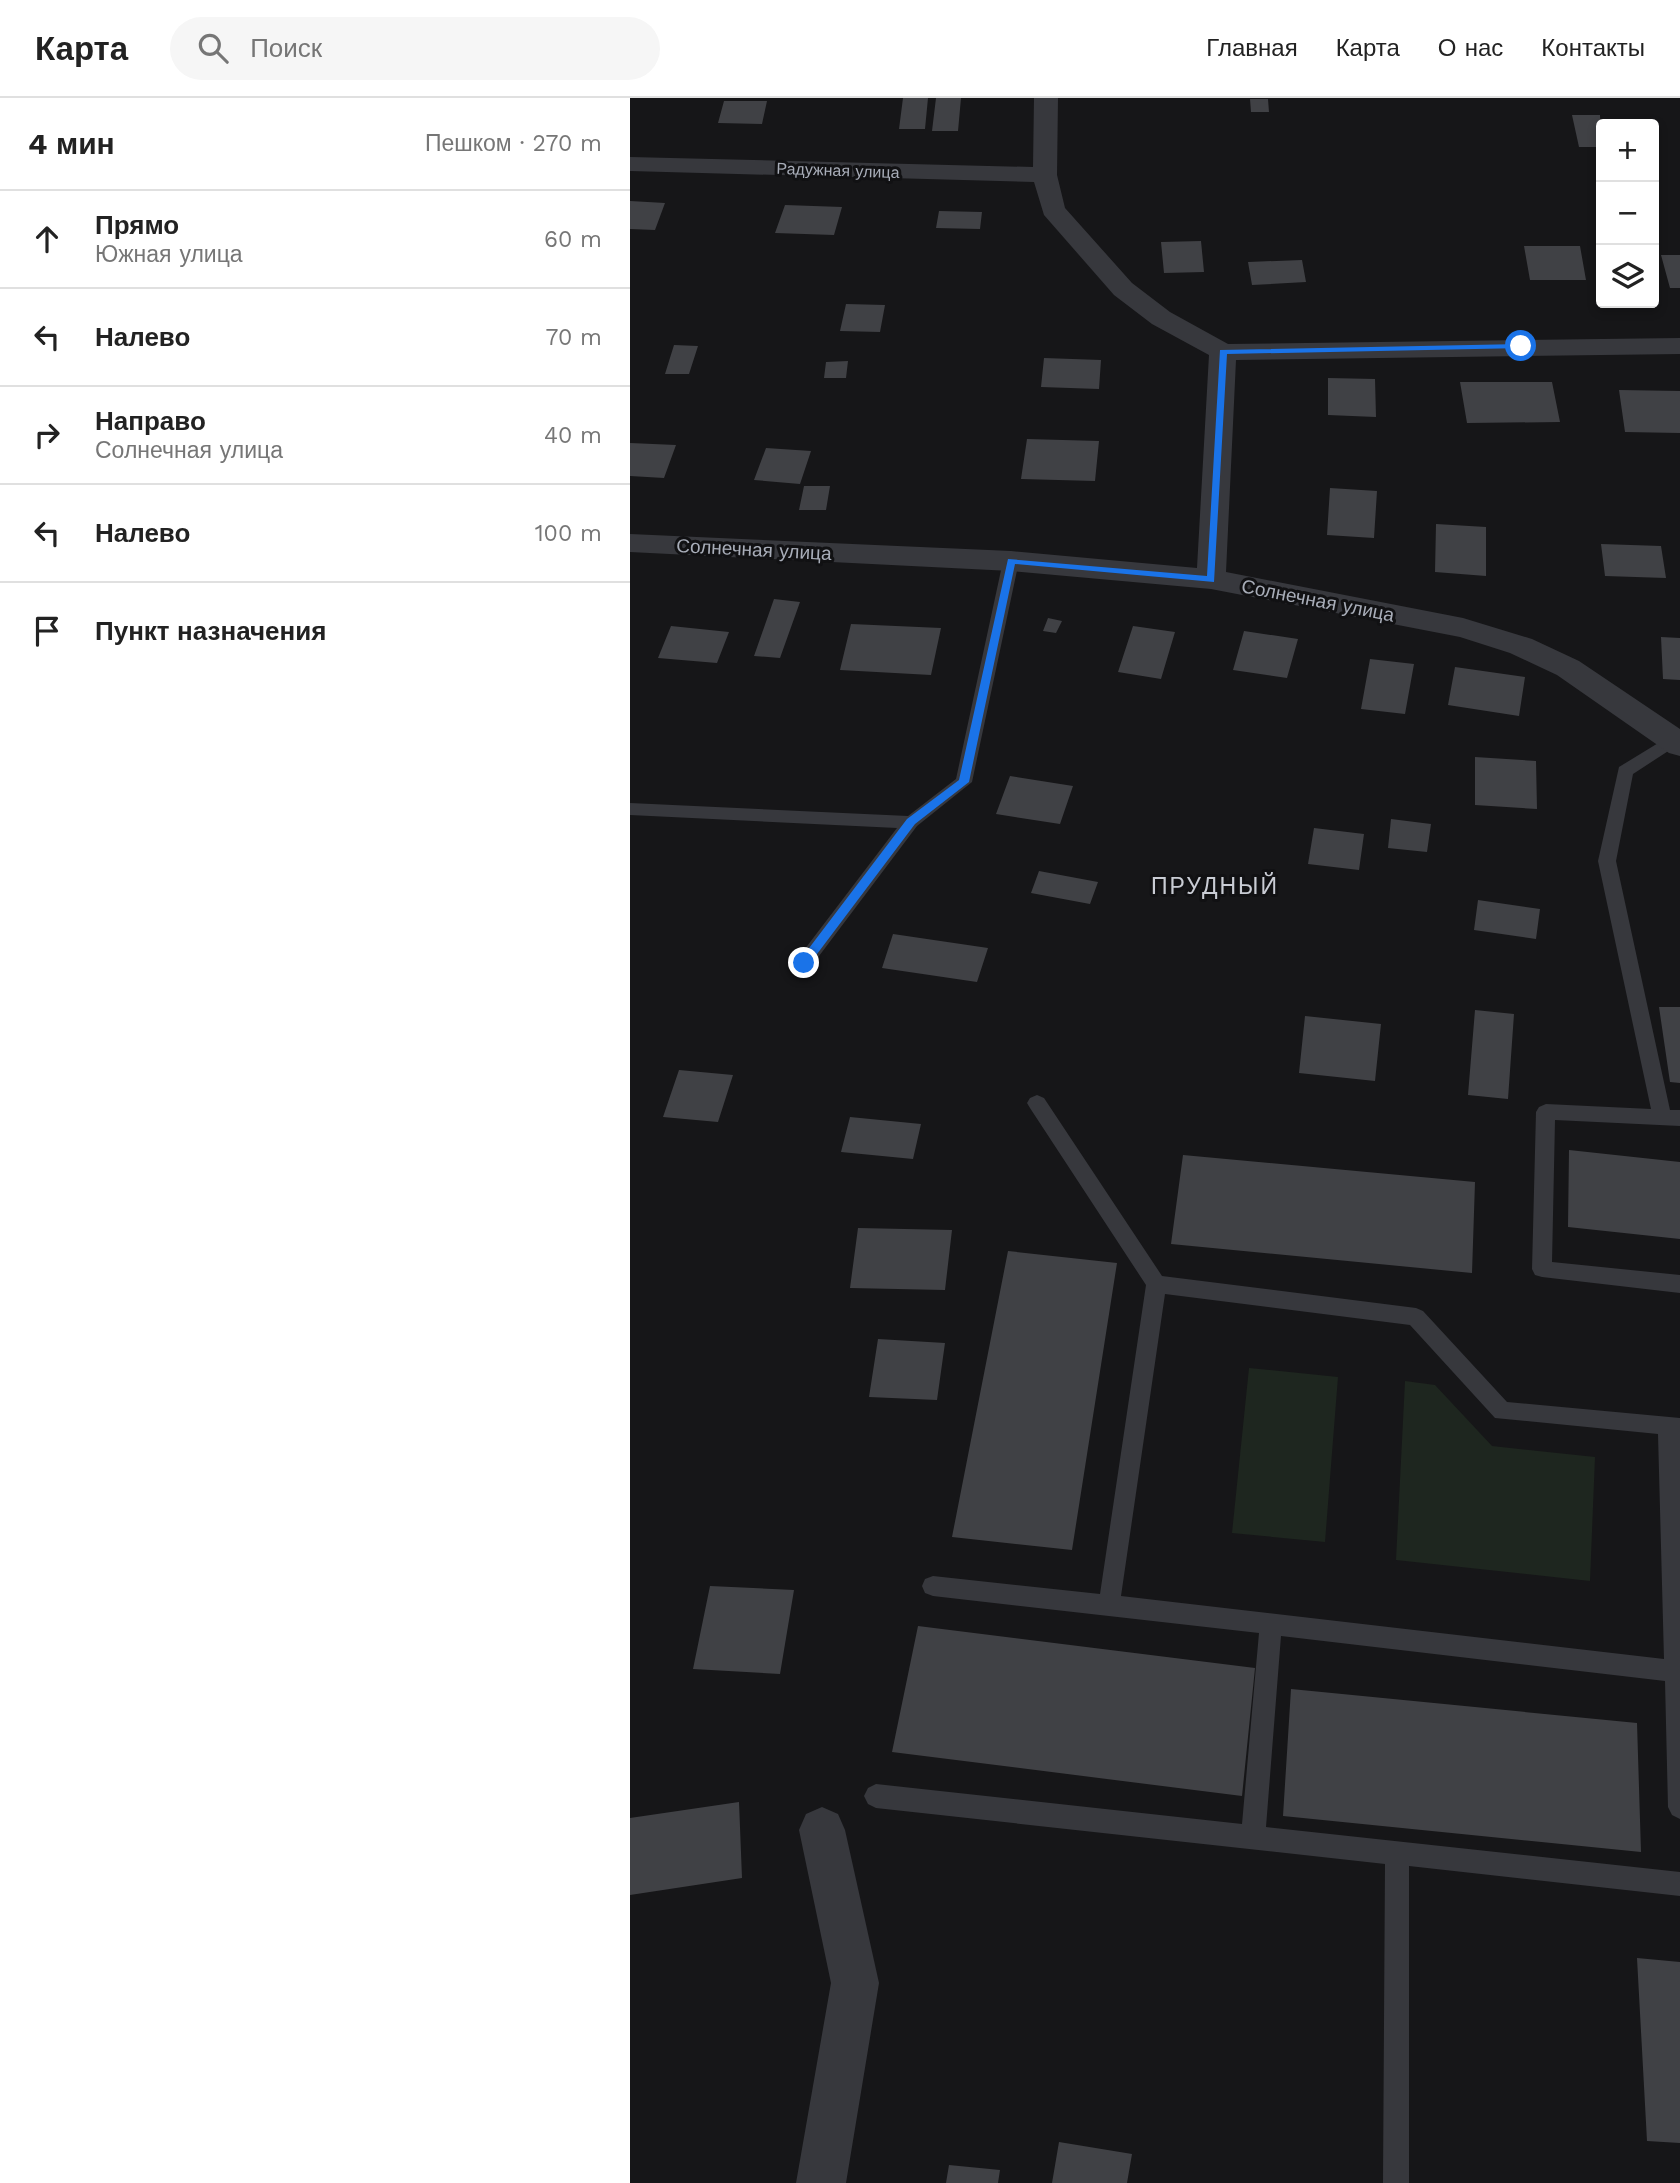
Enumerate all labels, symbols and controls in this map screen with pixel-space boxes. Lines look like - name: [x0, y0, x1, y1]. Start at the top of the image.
- search box: [170, 17, 660, 80]
- text: Карта: [35, 29, 128, 68]
- icon: search: [194, 29, 232, 67]
- text: Поиск: [250, 33, 322, 63]
- text: Главная: [1206, 34, 1298, 62]
- text: Карта: [1336, 34, 1400, 62]
- text: О нас: [1438, 34, 1503, 62]
- text: Контакты: [1541, 34, 1645, 62]
- map controls: [1596, 119, 1659, 308]
- button: +: [1596, 119, 1659, 182]
- text: 4 мин: [28, 126, 115, 161]
- text: Пешком · 270 m: [425, 130, 602, 157]
- street label: Радужная улица: [776, 159, 900, 182]
- button: −: [1596, 182, 1659, 245]
- text: Прямо: [95, 210, 179, 240]
- icon: ahead: [28, 220, 66, 258]
- text: 60 m: [544, 226, 602, 253]
- text: Южная улица: [95, 241, 243, 268]
- button: layers: [1596, 245, 1659, 308]
- icon: left: [28, 318, 66, 356]
- text: Налево: [95, 322, 190, 352]
- text: 70 m: [545, 324, 602, 351]
- route start: [1505, 330, 1536, 361]
- text: Направо: [95, 406, 206, 436]
- icon: right: [28, 416, 66, 454]
- text: 40 m: [544, 422, 602, 449]
- text: Солнечная улица: [95, 437, 283, 464]
- icon: left: [28, 514, 66, 552]
- text: Налево: [95, 518, 190, 548]
- text: 100 m: [535, 520, 602, 547]
- street label: Солнечная улица: [676, 534, 833, 565]
- street label: Солнечная улица: [1239, 574, 1397, 627]
- icon: arrive: [28, 612, 66, 650]
- text: Пункт назначения: [95, 616, 326, 646]
- district label: ПРУДНЫЙ: [1151, 872, 1279, 900]
- route end: [788, 947, 819, 978]

